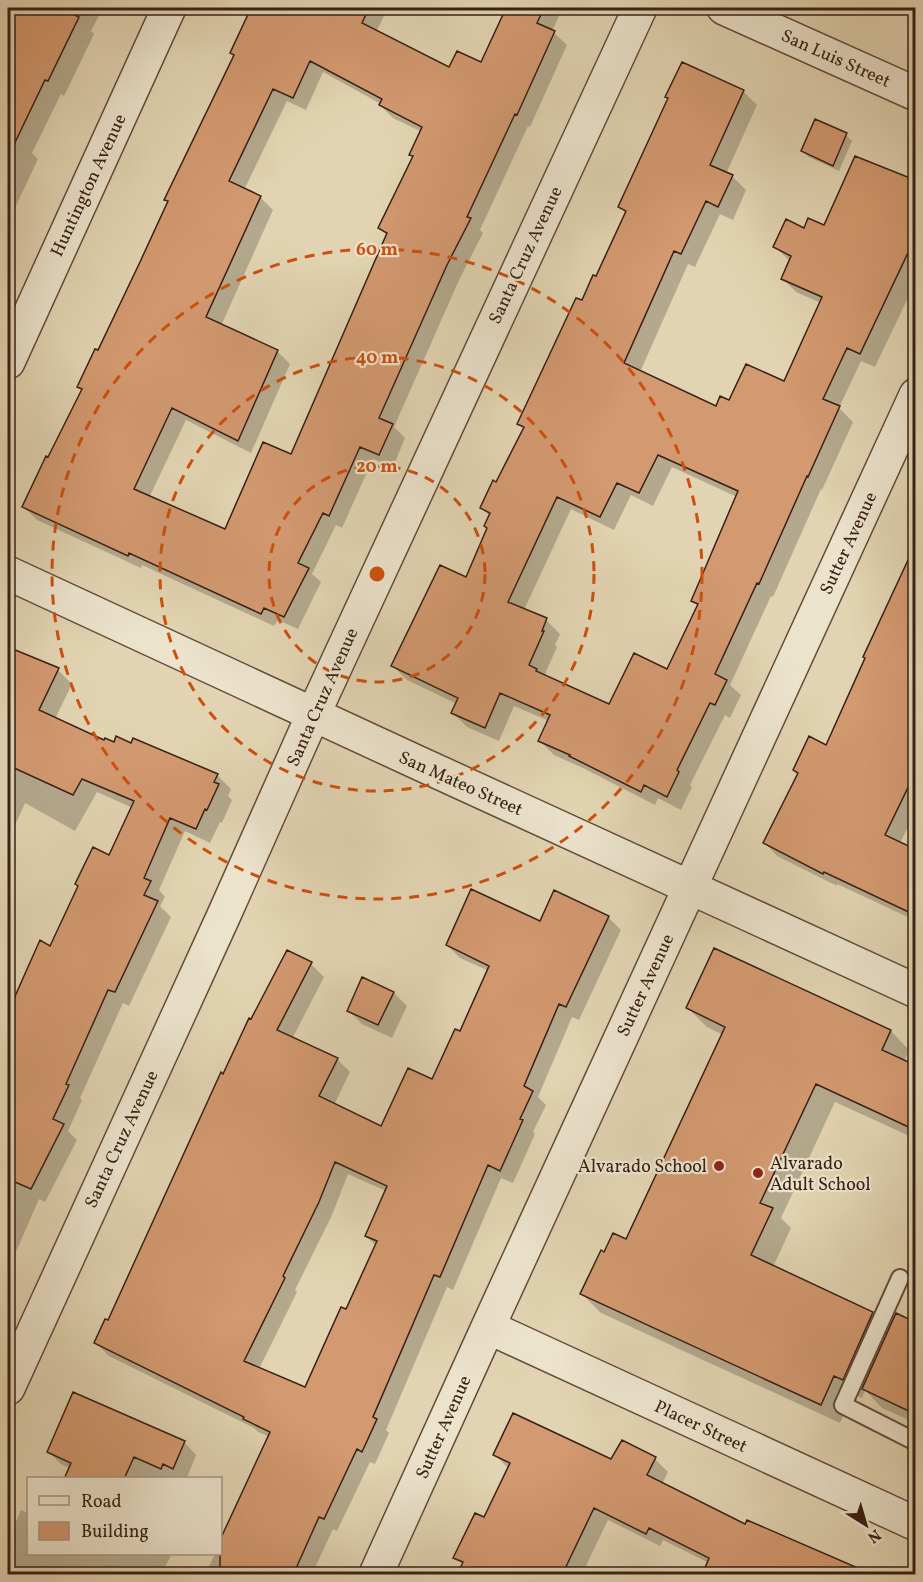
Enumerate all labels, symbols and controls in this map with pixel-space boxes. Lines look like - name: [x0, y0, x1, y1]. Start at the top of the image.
- street label: San Luis Street: [777, 24, 894, 95]
- street label: Huntington Avenue: [45, 110, 133, 261]
- street label: Santa Cruz Avenue: [483, 183, 569, 329]
- text: 60 m: [356, 238, 398, 263]
- text: 40 m: [356, 346, 398, 371]
- text: 20 m: [356, 455, 398, 480]
- street label: Sutter Avenue: [815, 488, 884, 599]
- centre of rings: [367, 564, 387, 584]
- street label: Santa Cruz Avenue: [282, 624, 365, 771]
- street label: San Mateo Street: [394, 746, 527, 823]
- street label: Sutter Avenue: [612, 930, 681, 1041]
- street label: Santa Cruz Avenue: [79, 1067, 165, 1213]
- place label: Alvarado Adult School: [770, 1152, 871, 1198]
- place label: Alvarado School: [578, 1155, 707, 1180]
- marker: Alvarado School: [712, 1159, 726, 1173]
- marker: Alvarado Adult School: [751, 1166, 765, 1180]
- street label: Sutter Avenue: [410, 1372, 478, 1483]
- street label: Placer Street: [650, 1395, 751, 1460]
- legend: [27, 1477, 222, 1555]
- text: Road: [81, 1490, 122, 1515]
- north arrow: [836, 1495, 896, 1555]
- text: Building: [81, 1520, 149, 1545]
- text: N: [862, 1523, 885, 1548]

